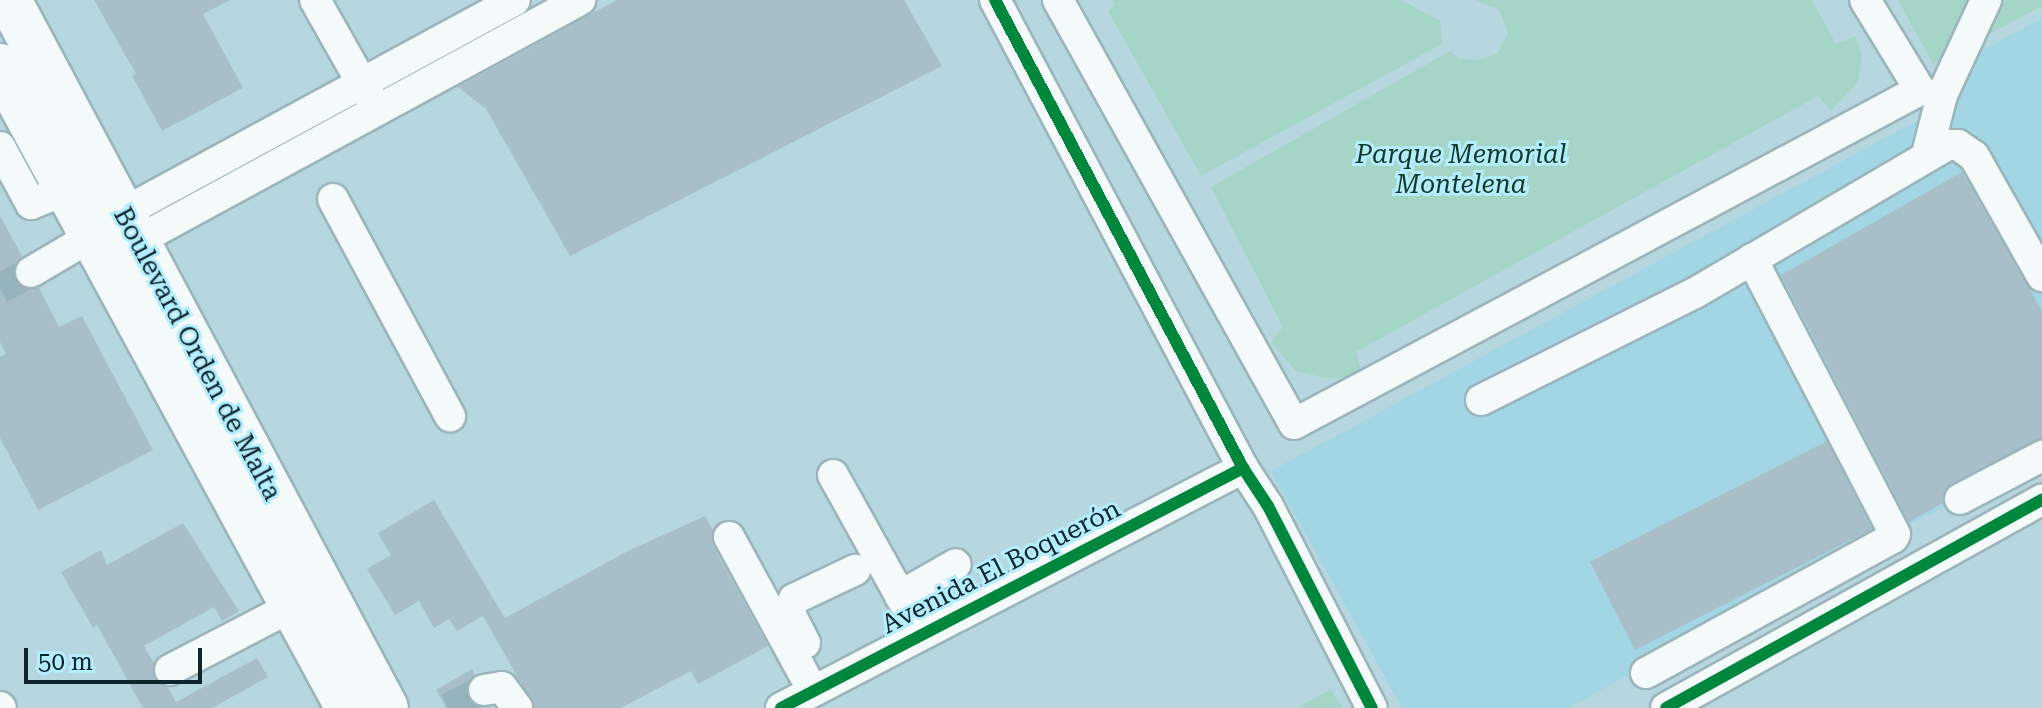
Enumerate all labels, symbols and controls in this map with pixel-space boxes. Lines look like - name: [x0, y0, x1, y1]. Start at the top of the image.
- park label: Parque Memorial Montelena: [1356, 139, 1566, 200]
- street label: Boulevard Orden de Malta: [106, 202, 288, 506]
- street label: Avenida El Boquerón: [877, 493, 1125, 641]
- scale bar: [28, 632, 206, 682]
- text: 50 m: [38, 648, 93, 676]

